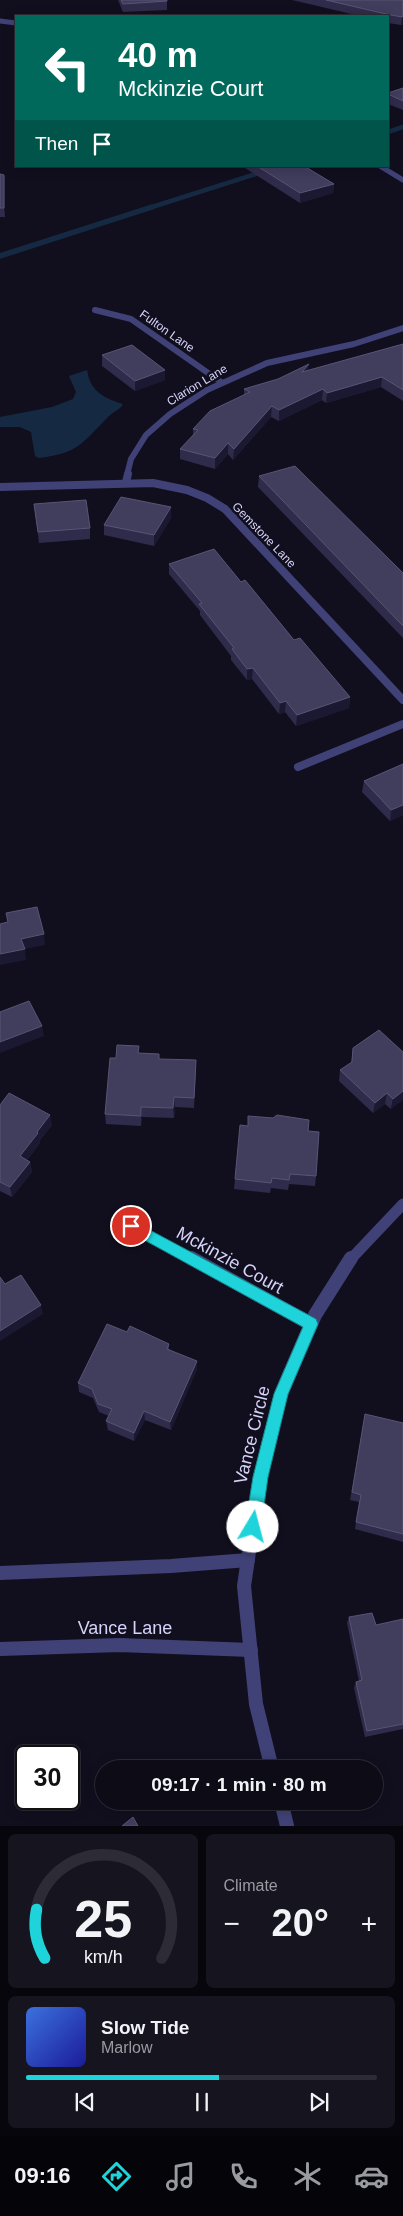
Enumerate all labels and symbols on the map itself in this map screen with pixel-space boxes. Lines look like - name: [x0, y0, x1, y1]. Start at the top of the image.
- street label: Fulton Lane: [137, 307, 197, 355]
- street label: Clarion Lane: [164, 361, 230, 409]
- street label: Gemstone Lane: [229, 499, 299, 571]
- pin: [110, 1205, 152, 1247]
- street label: Mckinzie Court: [173, 1222, 287, 1298]
- street label: Vance Circle: [230, 1384, 274, 1486]
- position arrow: [226, 1500, 278, 1552]
- street label: Vance Lane: [78, 1618, 172, 1638]
- speed limit sign: 30: [15, 1745, 80, 1810]

